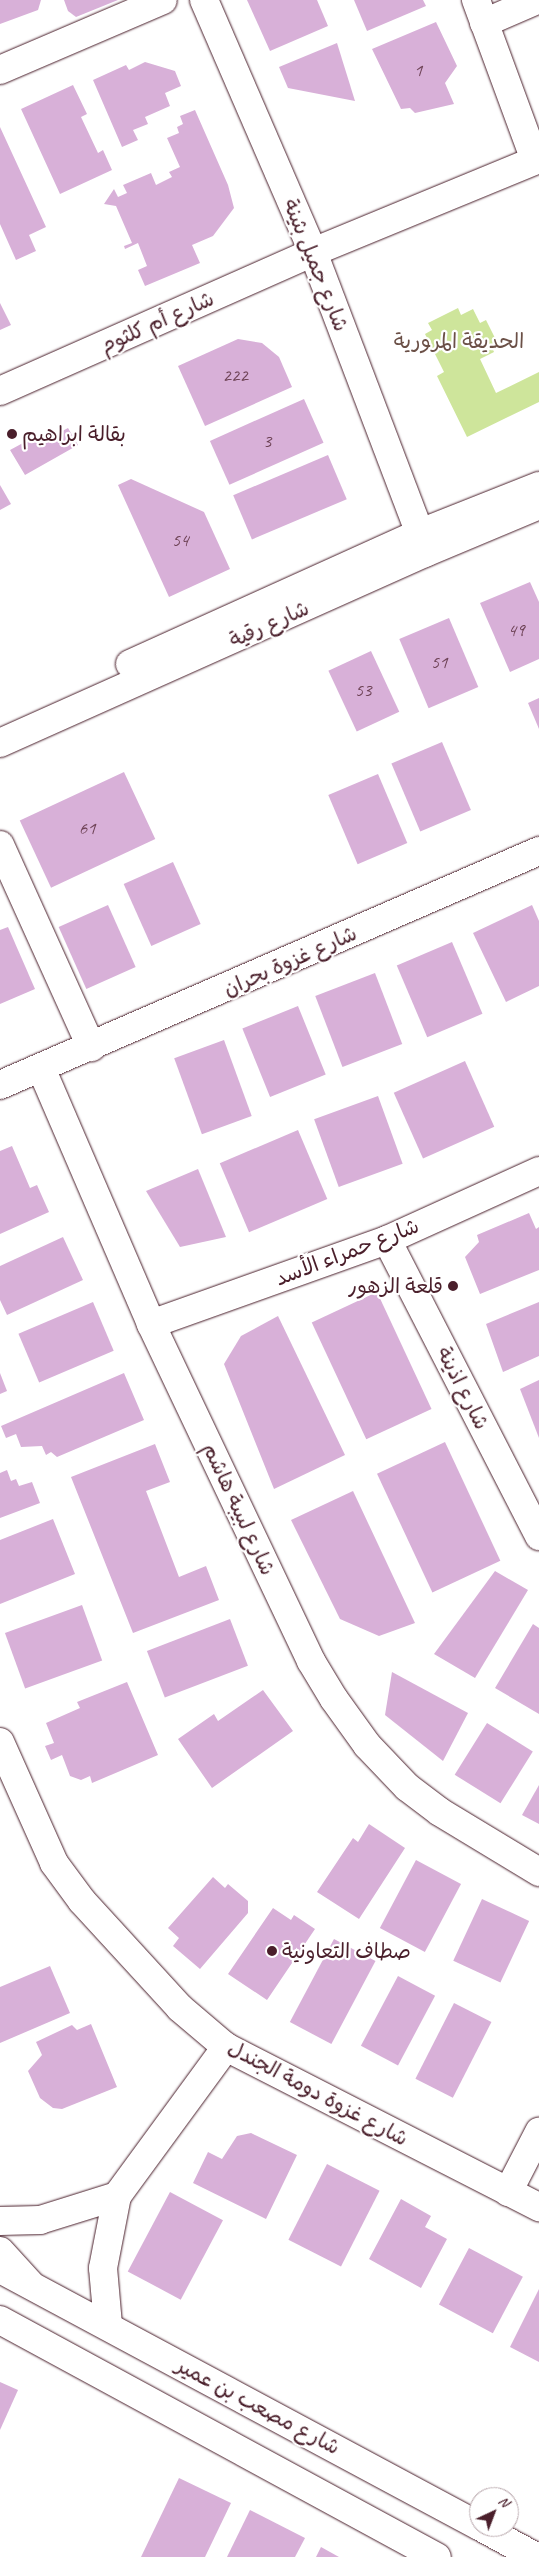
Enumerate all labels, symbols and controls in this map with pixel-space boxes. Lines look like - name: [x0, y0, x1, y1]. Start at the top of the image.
- house number: 1: [414, 60, 422, 82]
- street label: شارع جميل بثينة: [278, 195, 354, 335]
- street label: شارع أم كلثوم: [96, 286, 218, 358]
- park label: الحديقة المرورية: [394, 328, 524, 354]
- house number: 222: [222, 365, 248, 387]
- place label: بقالة ابراهيم: [22, 421, 126, 447]
- marker: بقالة ابراهيم: [6, 428, 18, 440]
- house number: 3: [263, 431, 271, 453]
- house number: 54: [171, 530, 189, 552]
- street label: شارع رقية: [225, 595, 313, 653]
- house number: 49: [507, 620, 525, 642]
- house number: 51: [430, 652, 448, 674]
- house number: 53: [354, 680, 372, 702]
- house number: 61: [78, 818, 96, 840]
- street label: شارع غزوة بحران: [219, 920, 361, 1002]
- street label: شارع حمراء الأسد: [272, 1213, 422, 1291]
- place label: قلعة الزهور: [349, 1273, 443, 1299]
- marker: قلعة الزهور: [447, 1280, 459, 1292]
- street label: شارع اذينة: [431, 1342, 495, 1434]
- street label: شارع لبيبة هاشم: [197, 1439, 281, 1579]
- place label: صطاف التعاونية: [282, 1938, 411, 1964]
- marker: صطاف التعاونية: [266, 1945, 278, 1957]
- street label: شارع غزوة دومة الجندل: [224, 2035, 412, 2151]
- street label: شارع مصعب بن عمير: [172, 2352, 344, 2460]
- north arrow: [469, 2487, 519, 2537]
- text: N: [495, 2492, 513, 2511]

